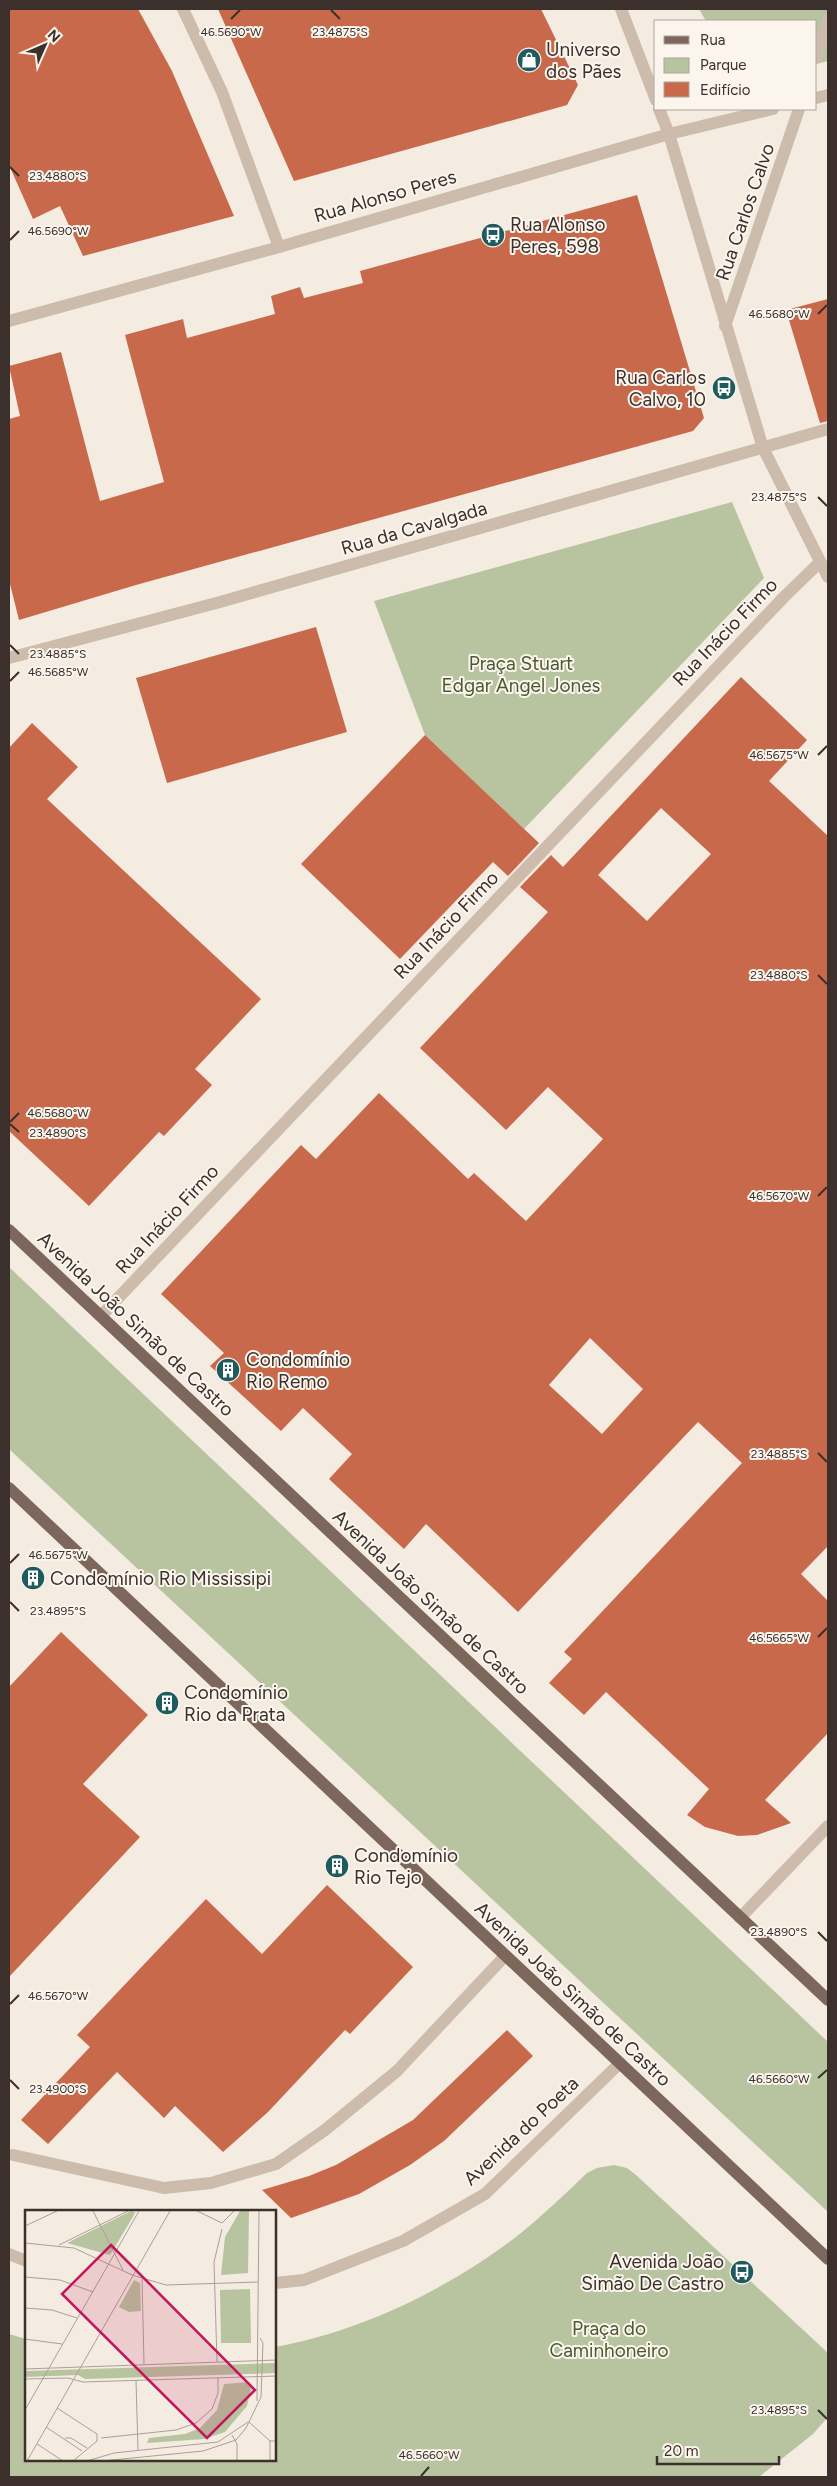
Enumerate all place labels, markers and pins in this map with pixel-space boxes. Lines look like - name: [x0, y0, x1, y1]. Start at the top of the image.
- place label: Universo dos Pães: [546, 38, 622, 83]
- shop icon: Universo dos Pães: [516, 47, 542, 73]
- place label: Rua Alonso Peres, 598: [510, 213, 605, 258]
- bus stop icon: Rua Alonso Peres, 598: [480, 222, 506, 248]
- place label: Rua Carlos Calvo, 10: [615, 366, 706, 411]
- bus stop icon: Rua Carlos Calvo, 10: [711, 375, 737, 401]
- place label: Condomínio Rio Remo: [246, 1348, 350, 1393]
- building icon: Condomínio Rio Remo: [215, 1357, 241, 1383]
- building icon: Condomínio Rio Mississipi: [20, 1565, 46, 1591]
- place label: Condomínio Rio Mississipi: [50, 1567, 271, 1590]
- place label: Condomínio Rio da Prata: [184, 1681, 288, 1726]
- building icon: Condomínio Rio da Prata: [154, 1690, 180, 1716]
- place label: Condomínio Rio Tejo: [354, 1844, 458, 1889]
- building icon: Condomínio Rio Tejo: [324, 1853, 350, 1879]
- place label: Avenida João Simão De Castro: [581, 2250, 724, 2295]
- bus stop icon: Avenida João Simão De Castro: [729, 2259, 755, 2285]

